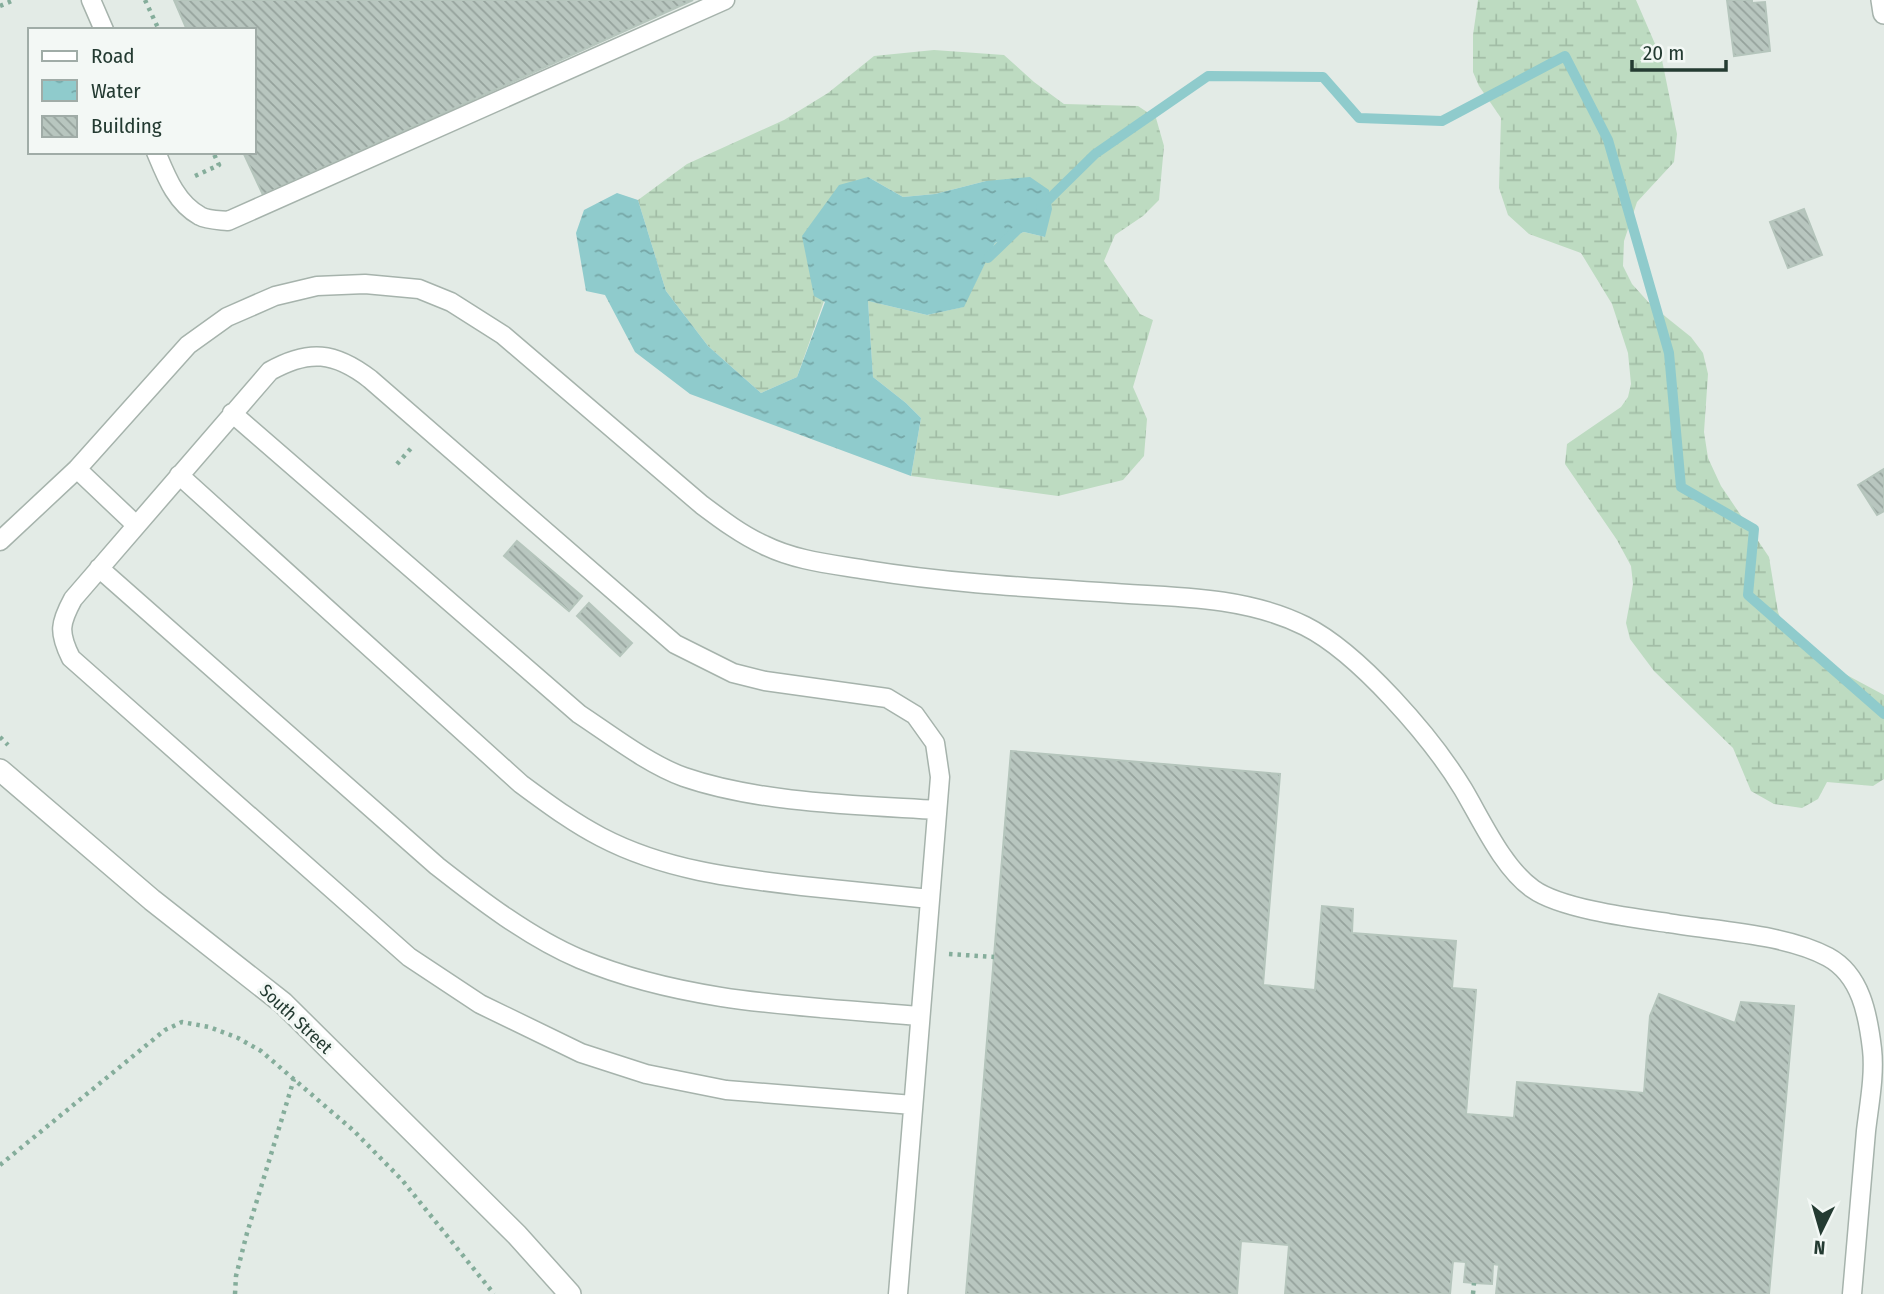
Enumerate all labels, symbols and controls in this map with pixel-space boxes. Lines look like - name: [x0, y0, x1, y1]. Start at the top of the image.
- legend: [28, 28, 256, 154]
- scale bar: [1632, 28, 1727, 72]
- text: 20 m: [1643, 40, 1684, 66]
- text: Road: [91, 43, 135, 69]
- text: Water: [91, 78, 141, 104]
- text: Building: [91, 113, 162, 139]
- street label: South Street: [255, 980, 337, 1058]
- north arrow: [1786, 1196, 1856, 1266]
- text: N: [1813, 1235, 1826, 1259]

